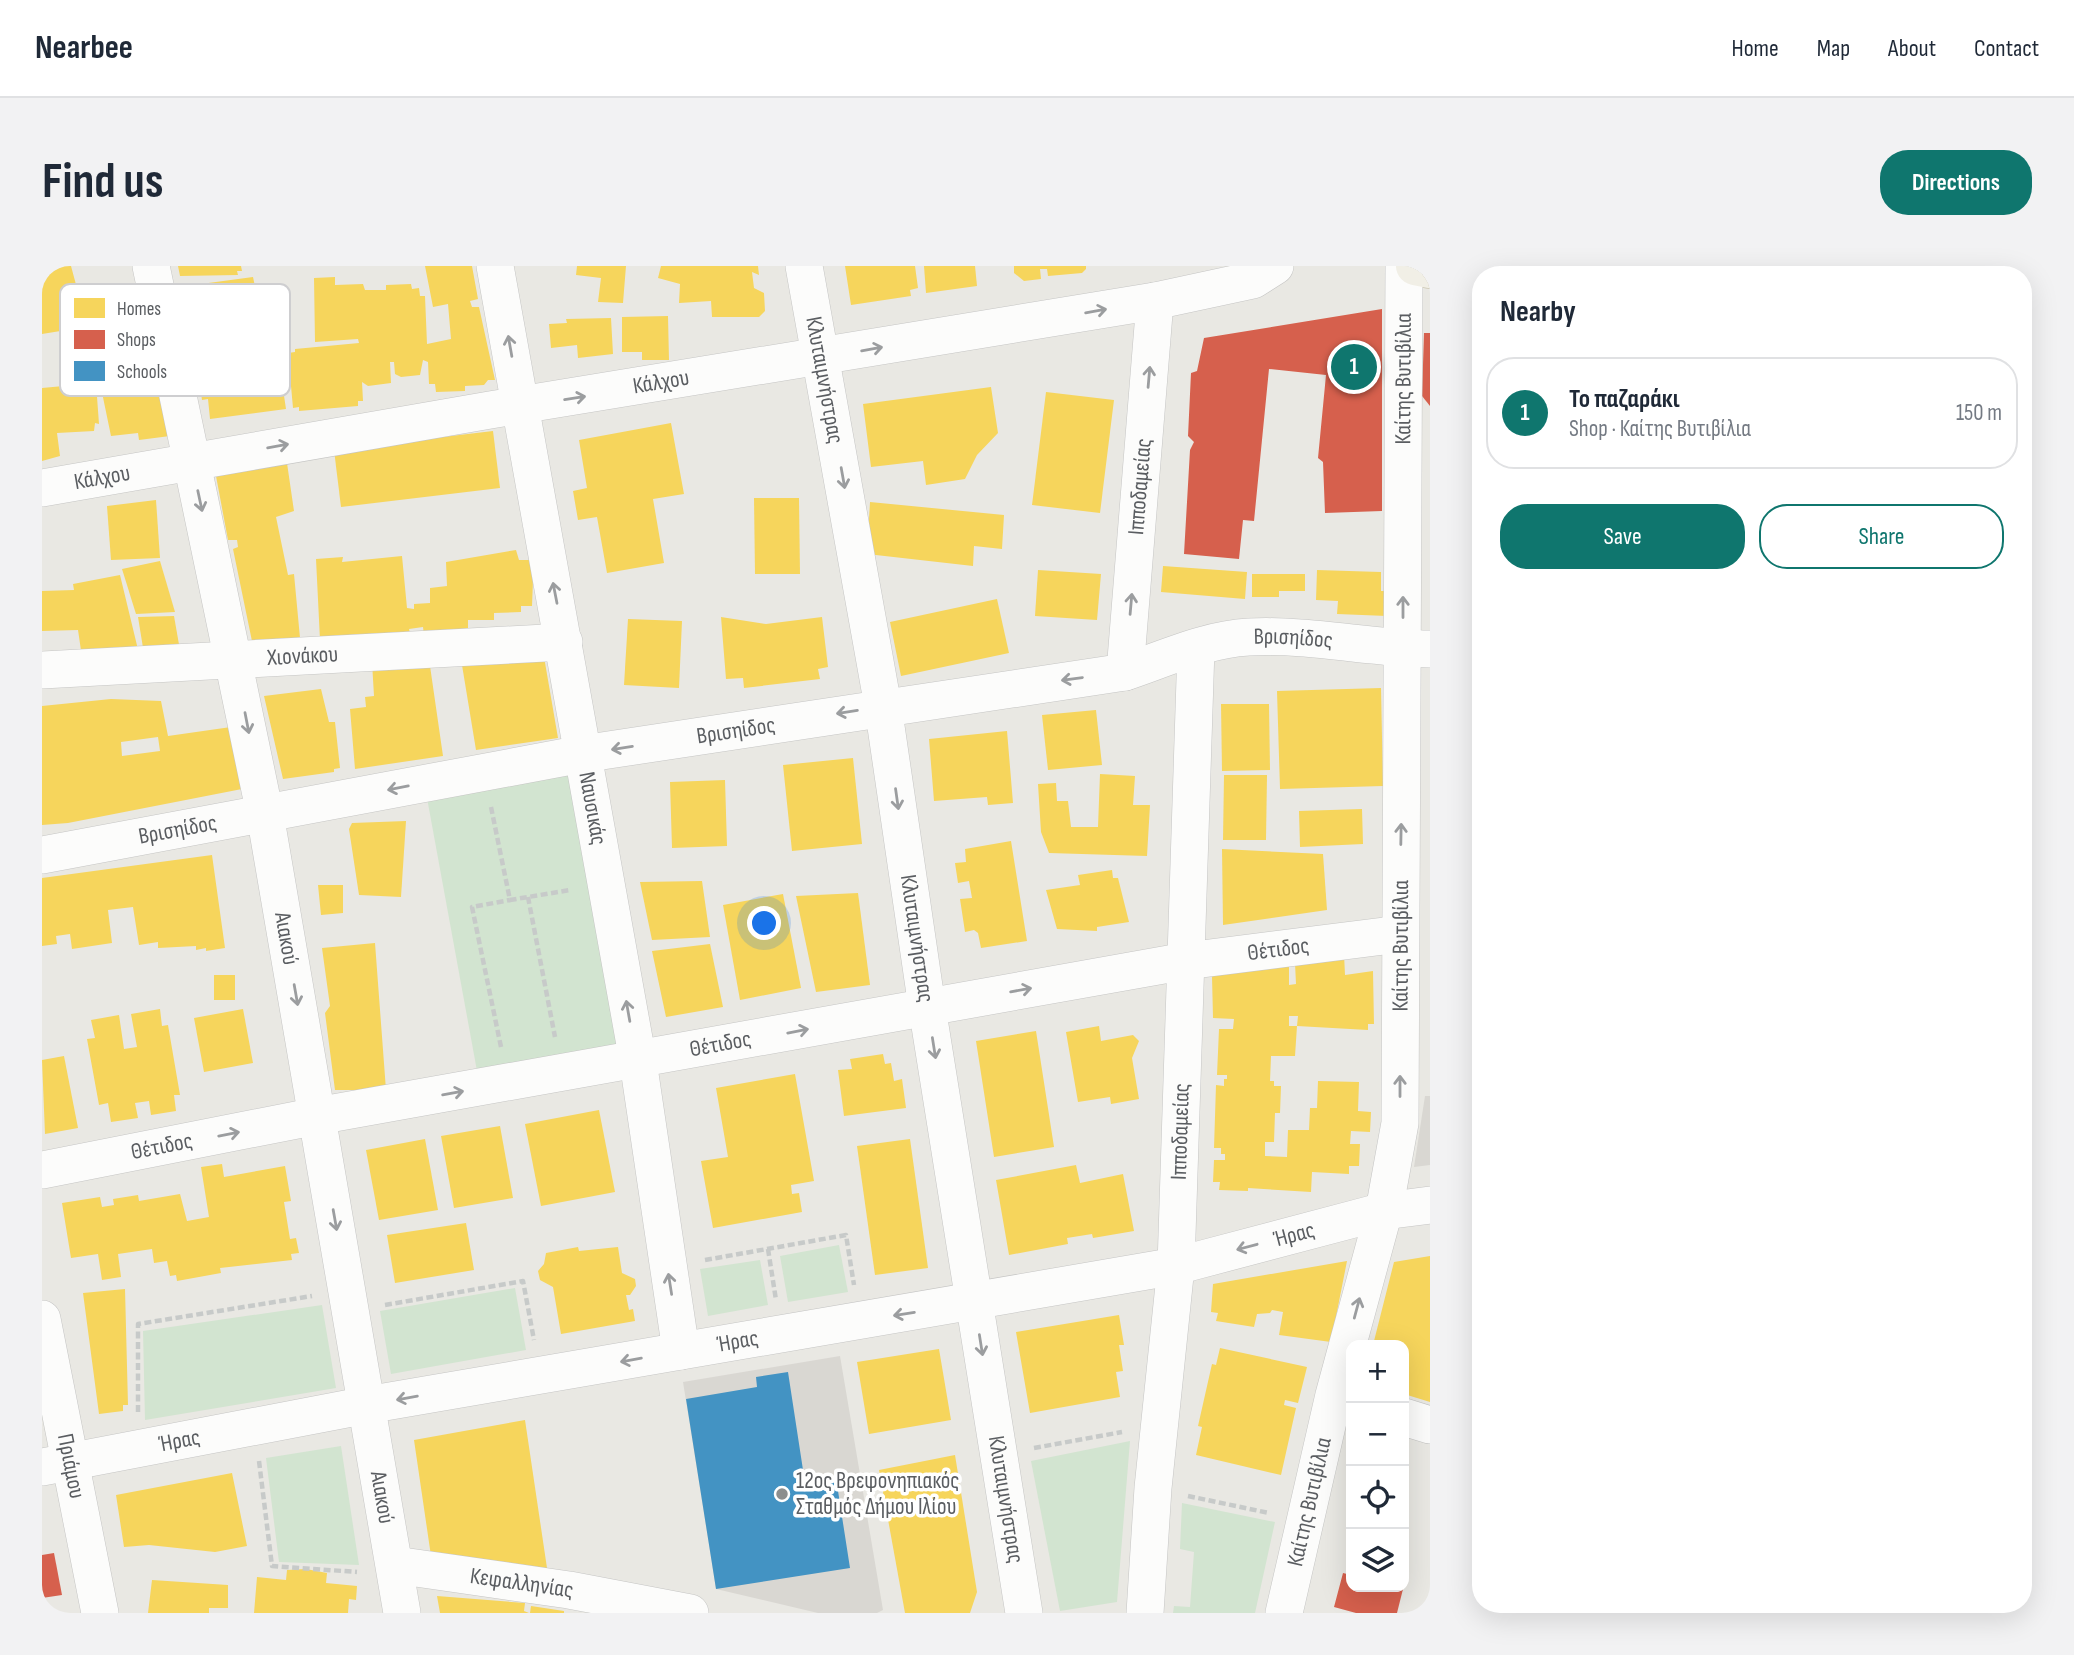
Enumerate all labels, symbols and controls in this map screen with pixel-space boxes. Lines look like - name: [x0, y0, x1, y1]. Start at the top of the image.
- text: Nearbee: [35, 28, 133, 68]
- text: Home: [1731, 34, 1779, 63]
- text: Map: [1817, 34, 1850, 63]
- text: About: [1888, 34, 1936, 63]
- text: Contact: [1974, 34, 2039, 63]
- button: Directions: [1880, 150, 2032, 215]
- text: Find us: [42, 153, 164, 212]
- legend: [60, 284, 290, 396]
- text: Nearby: [1500, 294, 1576, 330]
- text: Homes: [117, 298, 161, 321]
- one-way arrow: [1084, 304, 1107, 317]
- street label: Καίτης Βυτιβίλια: [1389, 313, 1418, 444]
- street label: Κλυταιμνήστρας: [799, 314, 850, 446]
- text: Shops: [117, 329, 156, 352]
- one-way arrow: [502, 335, 516, 358]
- pin: 1: [1331, 341, 1377, 393]
- one-way arrow: [860, 342, 883, 355]
- text: Schools: [117, 361, 167, 384]
- street label: Κάλχου: [631, 364, 691, 400]
- one-way arrow: [1143, 366, 1156, 389]
- text: Το παζαράκι: [1569, 384, 1680, 415]
- one-way arrow: [563, 391, 586, 404]
- text: 1: [1520, 399, 1530, 427]
- text: 150 m: [1956, 399, 2002, 427]
- text: Shop · Καίτης Βυτιβίλια: [1569, 415, 1751, 443]
- street label: Ιπποδαμείας: [1122, 437, 1158, 536]
- one-way arrow: [266, 439, 289, 452]
- street label: Κάλχου: [72, 459, 132, 496]
- one-way arrow: [837, 466, 850, 489]
- one-way arrow: [194, 489, 208, 512]
- button: Save: [1500, 504, 1745, 569]
- button: Share: [1759, 504, 2004, 569]
- one-way arrow: [548, 583, 562, 605]
- one-way arrow: [1125, 593, 1138, 615]
- one-way arrow: [1396, 595, 1410, 618]
- street label: Βρισηίδος: [1253, 623, 1334, 655]
- street label: Χιονάκου: [265, 640, 339, 672]
- one-way arrow: [1061, 673, 1084, 686]
- one-way arrow: [836, 706, 859, 719]
- one-way arrow: [240, 711, 254, 734]
- street label: Βρισηίδος: [695, 711, 777, 751]
- one-way arrow: [611, 742, 634, 755]
- street label: Ναυσικάς: [572, 770, 613, 847]
- one-way arrow: [387, 782, 410, 796]
- one-way arrow: [891, 787, 904, 810]
- street label: Βρισηίδος: [136, 809, 219, 851]
- one-way arrow: [1394, 823, 1408, 846]
- street label: Κλυταιμνήστρας: [894, 873, 940, 1004]
- street label: Καίτης Βυτιβίλια: [1387, 880, 1415, 1011]
- your location: [747, 906, 781, 940]
- street label: Αιακού: [268, 909, 305, 967]
- street label: Θέτιδος: [1246, 932, 1311, 967]
- one-way arrow: [290, 983, 303, 1006]
- one-way arrow: [1009, 983, 1032, 996]
- one-way arrow: [621, 1000, 635, 1023]
- one-way arrow: [786, 1024, 809, 1038]
- street label: Θέτιδος: [687, 1025, 753, 1063]
- one-way arrow: [928, 1036, 941, 1059]
- one-way arrow: [1393, 1075, 1407, 1098]
- street label: Ιπποδαμείας: [1165, 1083, 1196, 1180]
- one-way arrow: [441, 1086, 464, 1099]
- one-way arrow: [217, 1126, 240, 1140]
- street label: Θέτιδος: [129, 1127, 195, 1166]
- one-way arrow: [329, 1208, 342, 1230]
- street label: Ήρας: [1270, 1216, 1318, 1254]
- one-way arrow: [1236, 1241, 1259, 1254]
- one-way arrow: [664, 1273, 677, 1296]
- one-way arrow: [1352, 1298, 1365, 1320]
- one-way arrow: [893, 1307, 916, 1320]
- street label: Ήρας: [714, 1324, 761, 1359]
- one-way arrow: [975, 1333, 988, 1356]
- map controls: [1346, 1340, 1409, 1592]
- button: +: [1346, 1340, 1409, 1403]
- one-way arrow: [620, 1354, 643, 1367]
- one-way arrow: [396, 1392, 419, 1405]
- button: −: [1346, 1403, 1409, 1466]
- street label: Ήρας: [156, 1423, 203, 1459]
- street label: Πριάμου: [51, 1431, 91, 1501]
- street label: Κλυταιμνήστρας: [982, 1434, 1030, 1565]
- street label: Καίτης Βυτιβίλια: [1281, 1434, 1338, 1569]
- button: locate: [1346, 1466, 1409, 1529]
- place label: 12ος Βρεφονηπιακός Σταθμός Δήμου Ιλίου: [796, 1467, 959, 1521]
- street label: Αιακού: [364, 1468, 400, 1526]
- marker: 12ος Βρεφονηπιακός Σταθμός Δήμου Ιλίου: [774, 1486, 790, 1502]
- button: layers: [1346, 1529, 1409, 1592]
- street label: Κεφαλληνίας: [468, 1562, 575, 1604]

